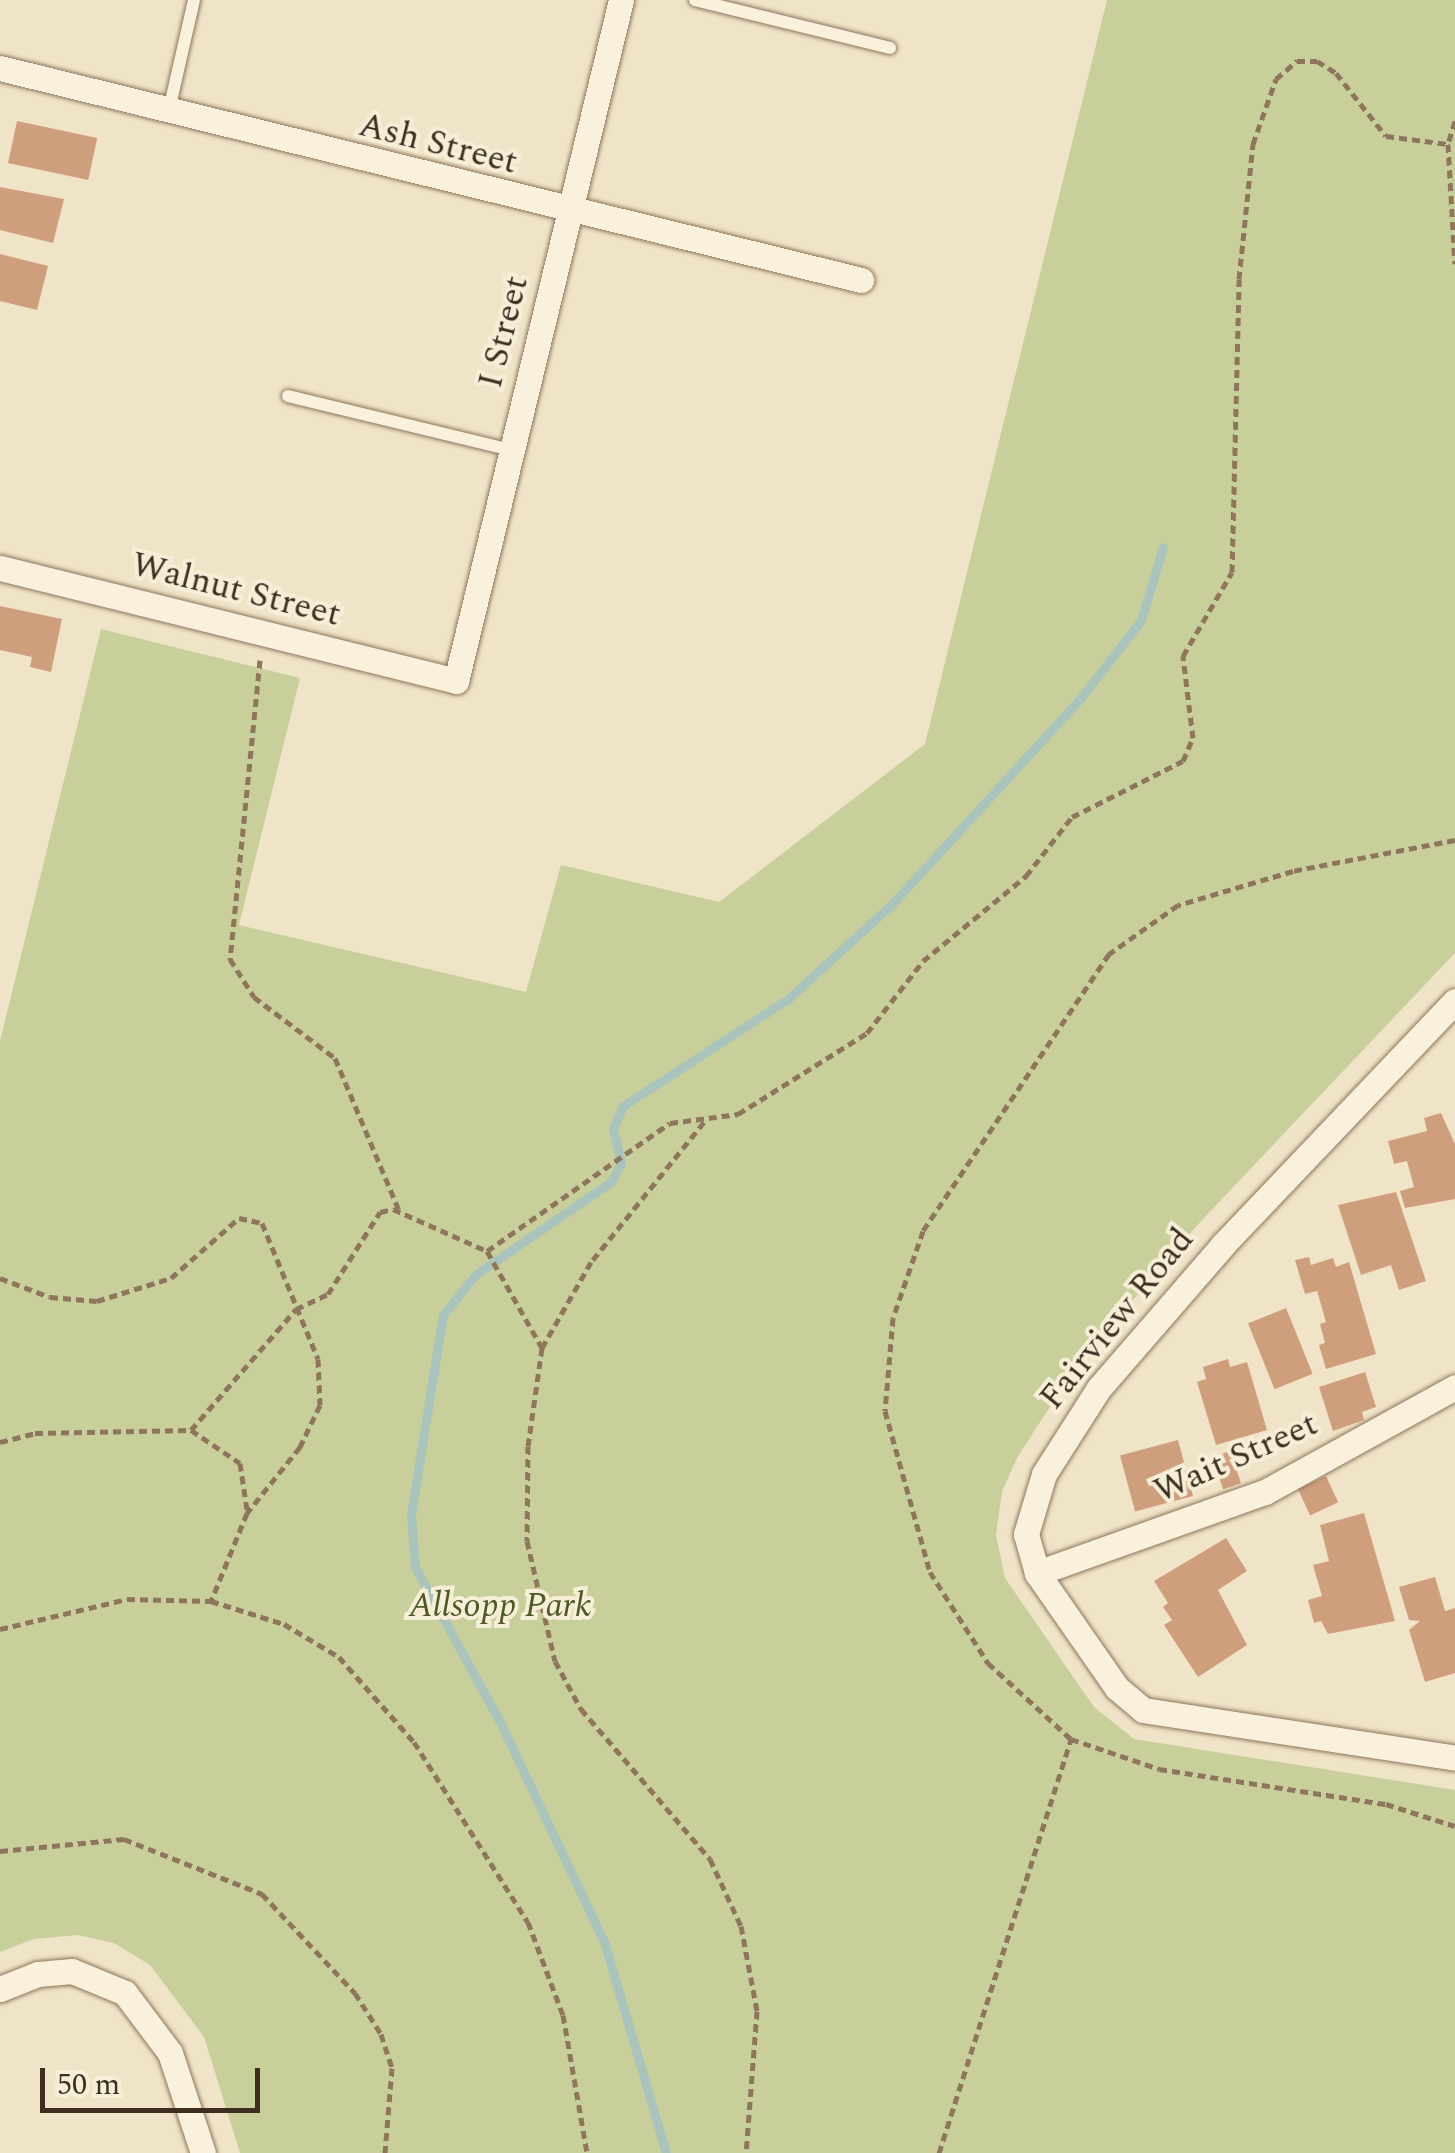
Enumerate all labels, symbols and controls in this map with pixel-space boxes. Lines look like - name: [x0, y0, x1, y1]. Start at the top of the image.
- street label: Ash Street: [354, 104, 522, 184]
- street label: I Street: [470, 271, 538, 393]
- street label: Walnut Street: [127, 544, 345, 636]
- street label: Fairview Road: [1031, 1220, 1203, 1418]
- street label: Wait Street: [1148, 1403, 1324, 1513]
- park label: Allsopp Park: [409, 1585, 591, 1627]
- scale bar: [45, 2048, 265, 2110]
- text: 50 m: [57, 2062, 120, 2108]

